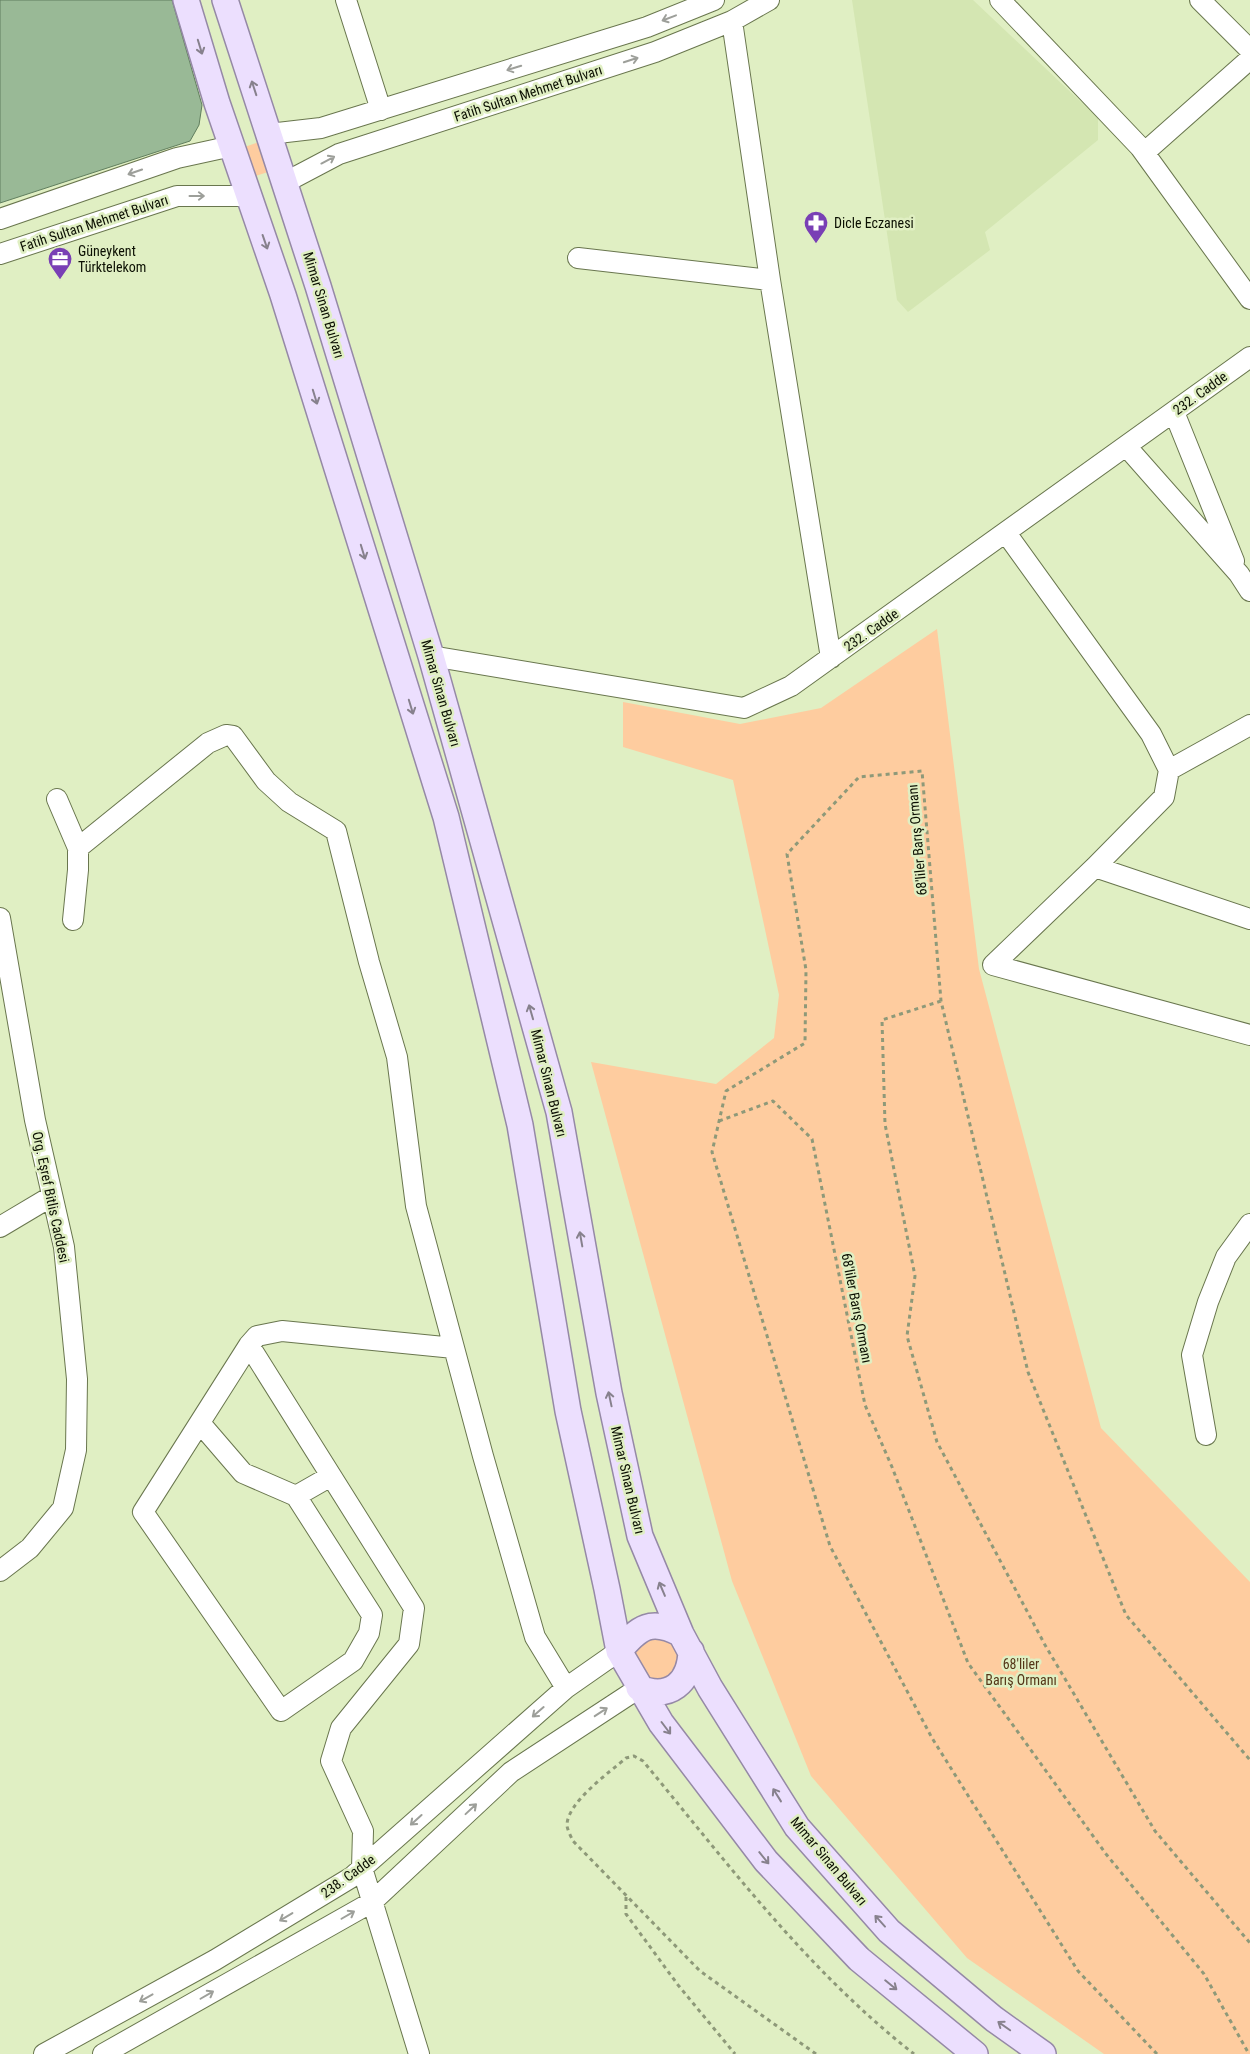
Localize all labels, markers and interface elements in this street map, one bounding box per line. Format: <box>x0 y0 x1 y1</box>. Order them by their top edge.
one-way arrow <box>662 14 677 24</box>
one-way arrow <box>195 38 205 54</box>
one-way arrow <box>623 55 639 64</box>
street label: Fatih Sultan Mehmet Bulvarı <box>452 61 604 125</box>
one-way arrow <box>507 64 523 74</box>
one-way arrow <box>249 81 258 96</box>
one-way arrow <box>320 155 335 165</box>
one-way arrow <box>127 168 143 178</box>
street label: Fatih Sultan Mehmet Bulvarı <box>18 191 170 255</box>
one-way arrow <box>188 191 205 201</box>
pharmacy icon: Dicle Eczanesi <box>803 210 829 244</box>
place label: Dicle Eczanesi <box>834 215 914 231</box>
one-way arrow <box>261 234 270 249</box>
place label: Güneykent Türktelekom <box>78 243 146 275</box>
office icon: Güneykent Türktelekom <box>47 246 73 280</box>
street label: Mimar Sinan Bulvarı <box>300 250 348 360</box>
street label: 232. Cadde <box>1170 368 1230 418</box>
one-way arrow <box>310 388 320 404</box>
one-way arrow <box>359 544 368 559</box>
street label: 232. Cadde <box>841 605 902 655</box>
street label: Mimar Sinan Bulvarı <box>418 638 464 748</box>
one-way arrow <box>407 699 417 715</box>
street label: 68'liler Barış Ormanı <box>904 784 930 896</box>
one-way arrow <box>526 1005 535 1021</box>
street label: Mimar Sinan Bulvarı <box>528 1028 570 1138</box>
street label: Org. Eşref Bitlis Caddesi <box>29 1130 73 1264</box>
one-way arrow <box>576 1232 586 1248</box>
street label: 68'liler Barış Ormanı <box>839 1252 875 1364</box>
one-way arrow <box>605 1392 614 1408</box>
street label: Mimar Sinan Bulvarı <box>608 1424 648 1536</box>
one-way arrow <box>657 1582 667 1597</box>
park label: 68'liler Barış Ormanı <box>985 1656 1057 1688</box>
one-way arrow <box>532 1707 545 1718</box>
one-way arrow <box>594 1707 608 1717</box>
one-way arrow <box>661 1721 671 1735</box>
one-way arrow <box>772 1789 782 1803</box>
one-way arrow <box>465 1803 478 1815</box>
one-way arrow <box>410 1814 423 1826</box>
street label: Mimar Sinan Bulvarı <box>787 1814 871 1908</box>
street label: 238. Cadde <box>318 1851 378 1901</box>
one-way arrow <box>758 1851 769 1864</box>
one-way arrow <box>341 1910 355 1920</box>
one-way arrow <box>280 1912 294 1922</box>
one-way arrow <box>874 1914 886 1927</box>
one-way arrow <box>884 1980 897 1991</box>
one-way arrow <box>199 1990 213 2000</box>
one-way arrow <box>139 1994 154 2003</box>
one-way arrow <box>997 2021 1011 2031</box>

